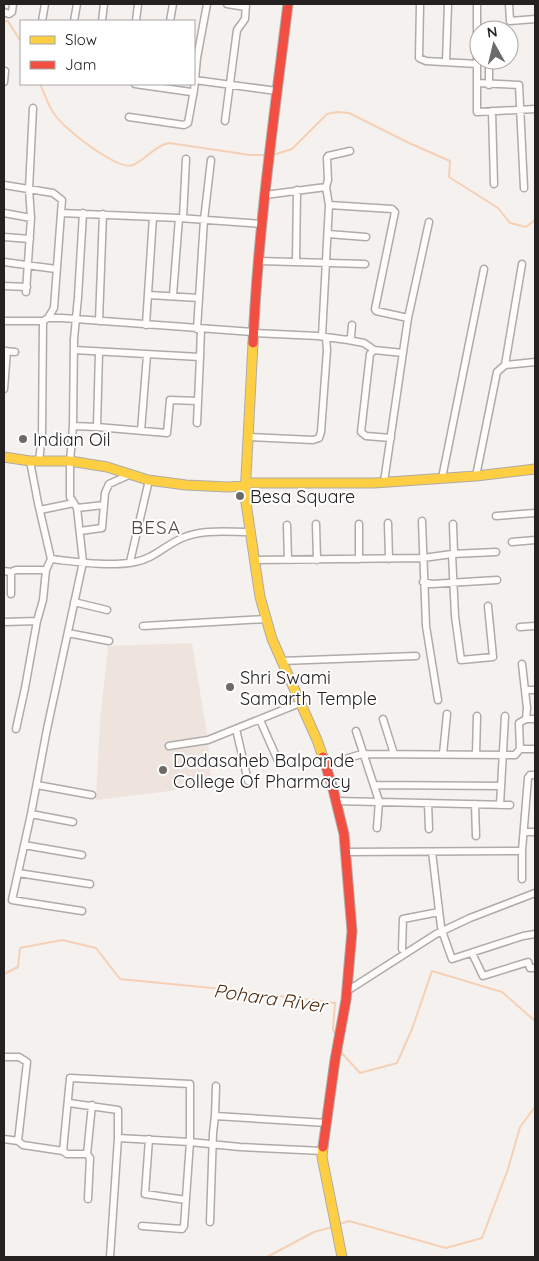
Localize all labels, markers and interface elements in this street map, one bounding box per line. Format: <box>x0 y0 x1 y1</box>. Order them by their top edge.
legend <box>20 20 195 85</box>
north arrow <box>469 20 519 70</box>
text: N <box>486 22 499 42</box>
text: Slow <box>65 30 97 49</box>
text: Jam <box>65 55 96 74</box>
place label: Indian Oil <box>33 428 111 451</box>
marker: Indian Oil <box>17 433 29 445</box>
place label: Besa Square <box>250 485 355 508</box>
marker: Besa Square <box>234 490 246 502</box>
district label: BESA <box>131 515 181 539</box>
place label: Shri Swami Samarth Temple <box>240 666 377 710</box>
marker: Shri Swami Samarth Temple <box>224 681 236 693</box>
place label: Dadasaheb Balpande College Of Pharmacy <box>173 749 354 793</box>
marker: Dadasaheb Balpande College Of Pharmacy <box>157 764 169 776</box>
water label: Pohara River <box>212 978 331 1018</box>

